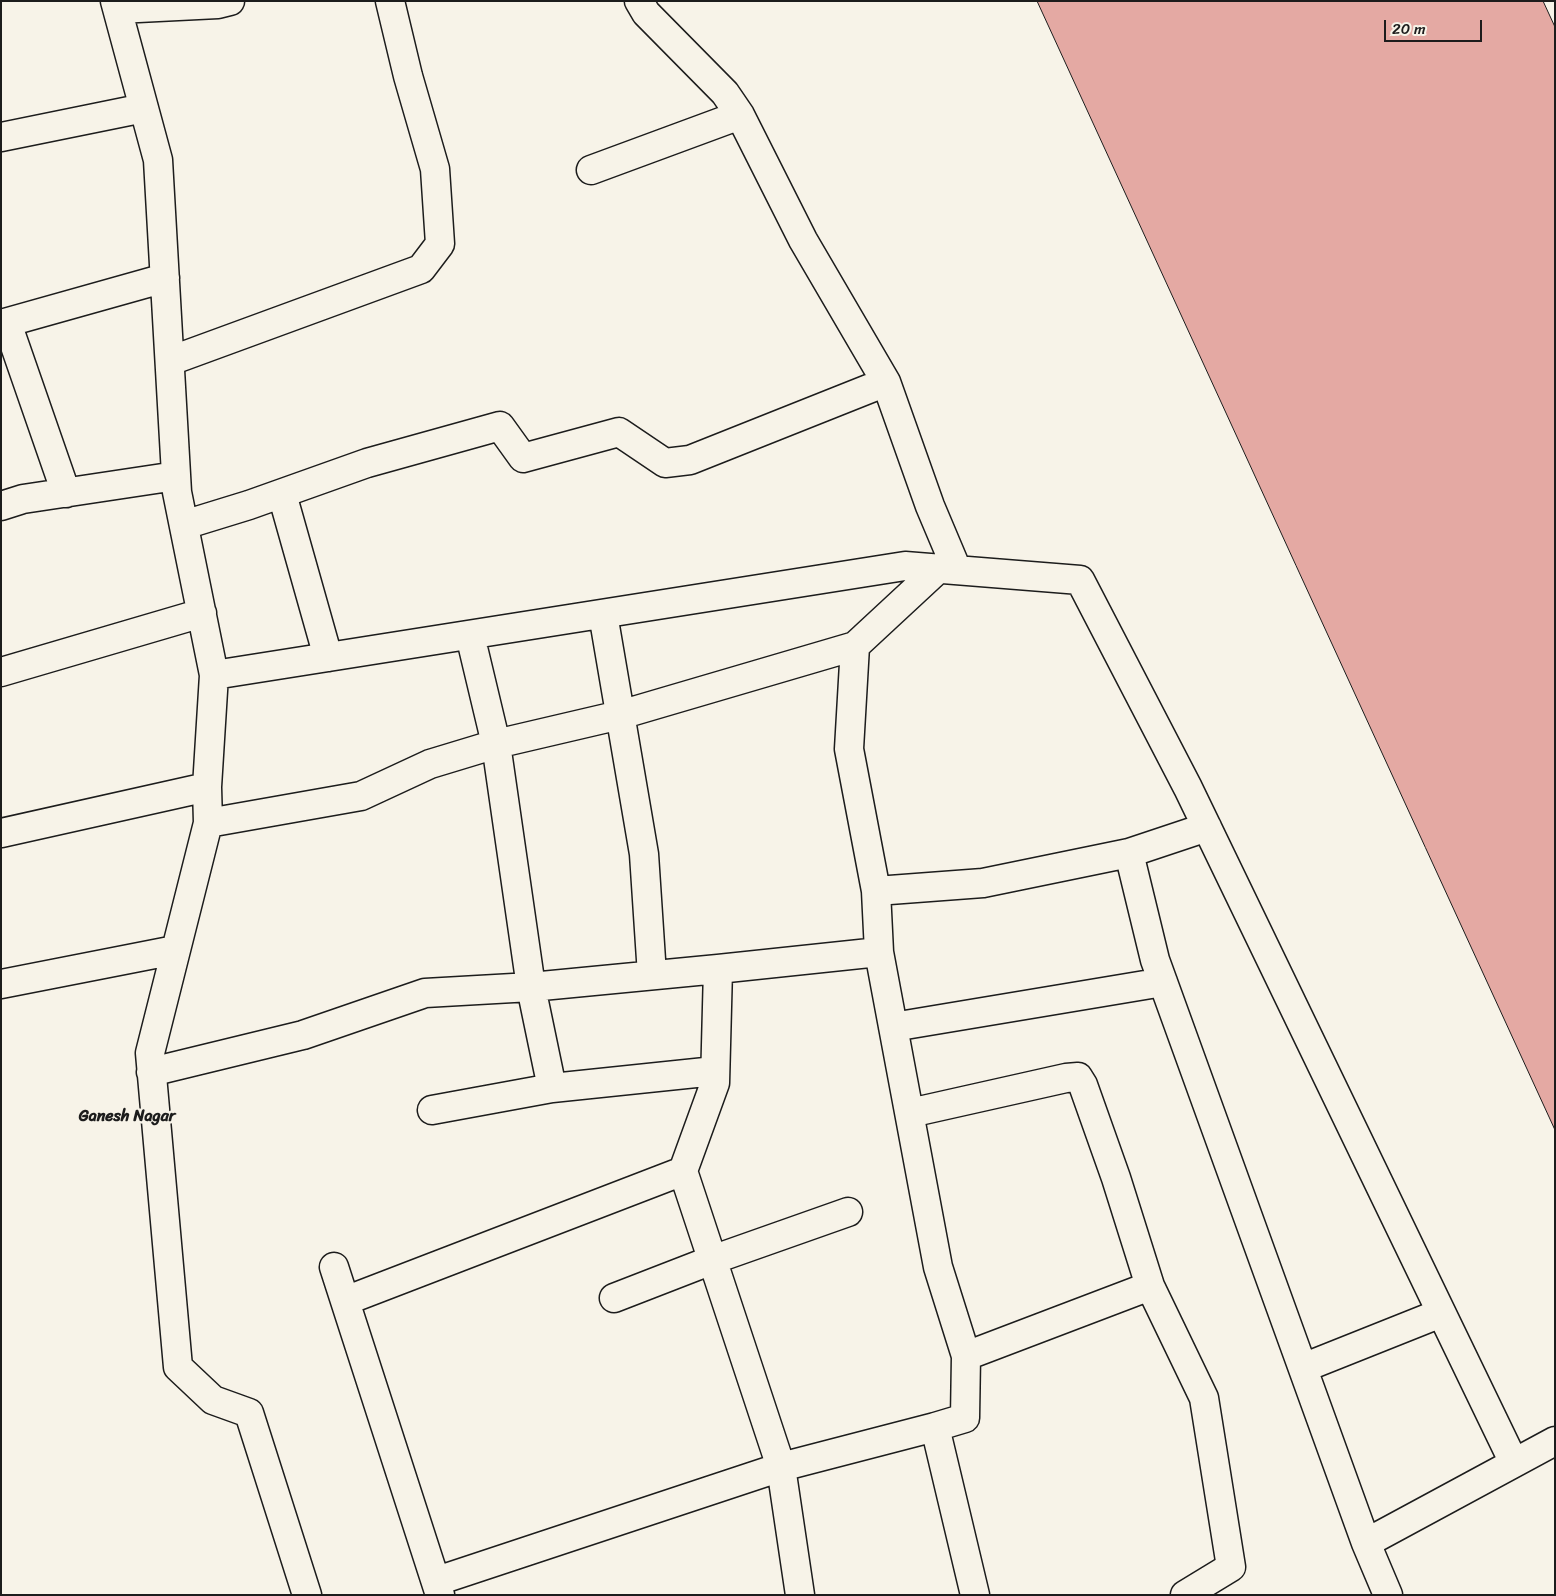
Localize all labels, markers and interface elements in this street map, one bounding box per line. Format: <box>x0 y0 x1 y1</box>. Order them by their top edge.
scale bar <box>1386 10 1484 42</box>
text: 20 m <box>1392 16 1426 42</box>
district label: Ganesh Nagar <box>79 1107 175 1127</box>

